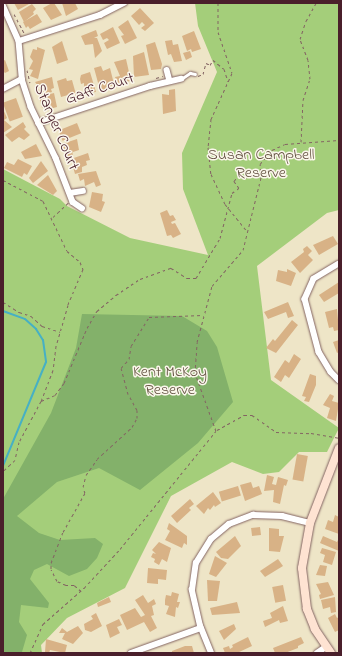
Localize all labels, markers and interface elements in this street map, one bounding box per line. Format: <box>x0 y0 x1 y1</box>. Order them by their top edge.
street label: Gaff Court <box>63 69 137 109</box>
street label: Stanger Court <box>29 81 83 173</box>
park label: Susan Campbell Reserve <box>207 145 315 183</box>
park label: Kent McKoy Reserve <box>133 362 207 400</box>

